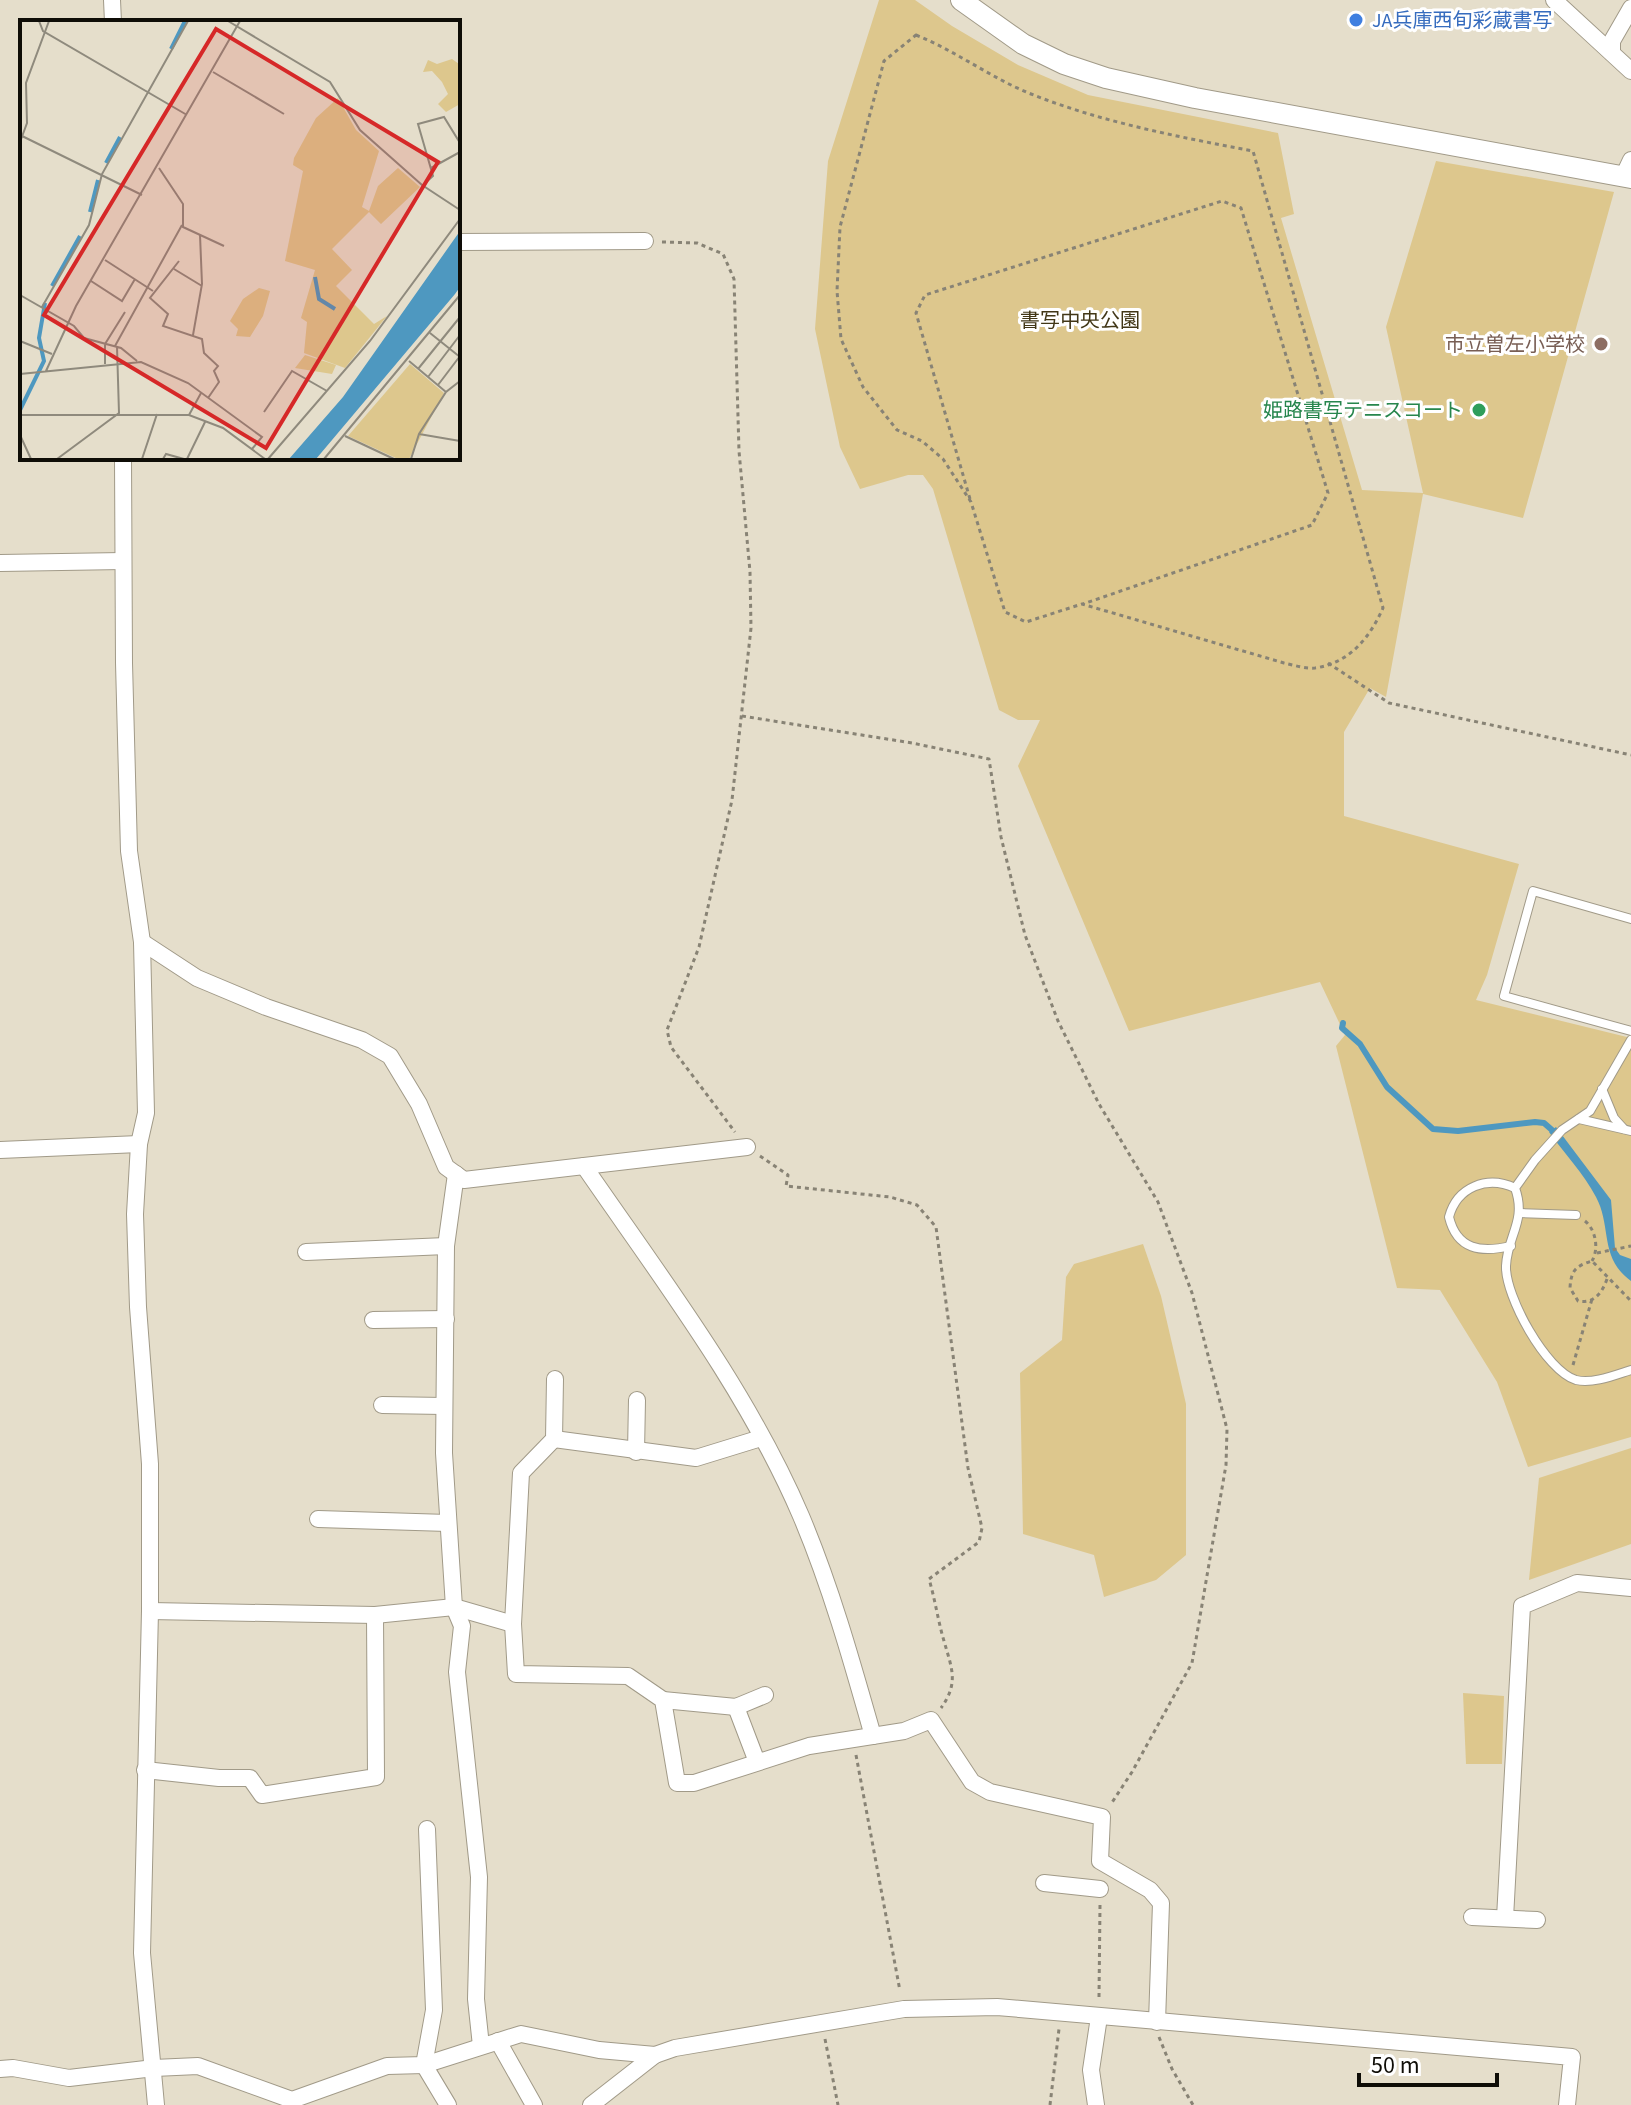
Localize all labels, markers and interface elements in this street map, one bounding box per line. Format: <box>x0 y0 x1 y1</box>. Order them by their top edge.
place label: JA兵庫西旬彩蔵書写 <box>1372 7 1552 35</box>
marker: JA兵庫西旬彩蔵書写 <box>1347 11 1365 29</box>
inset map <box>20 20 460 460</box>
park label: 書写中央公園 <box>1020 307 1140 335</box>
place label: 市立曽左小学校 <box>1445 331 1585 359</box>
marker: 市立曽左小学校 <box>1592 335 1610 353</box>
place label: 姫路書写テニスコート <box>1263 397 1463 425</box>
marker: 姫路書写テニスコート <box>1470 401 1488 419</box>
scale bar <box>1359 2037 1497 2087</box>
text: 50 m <box>1371 2048 1420 2083</box>

